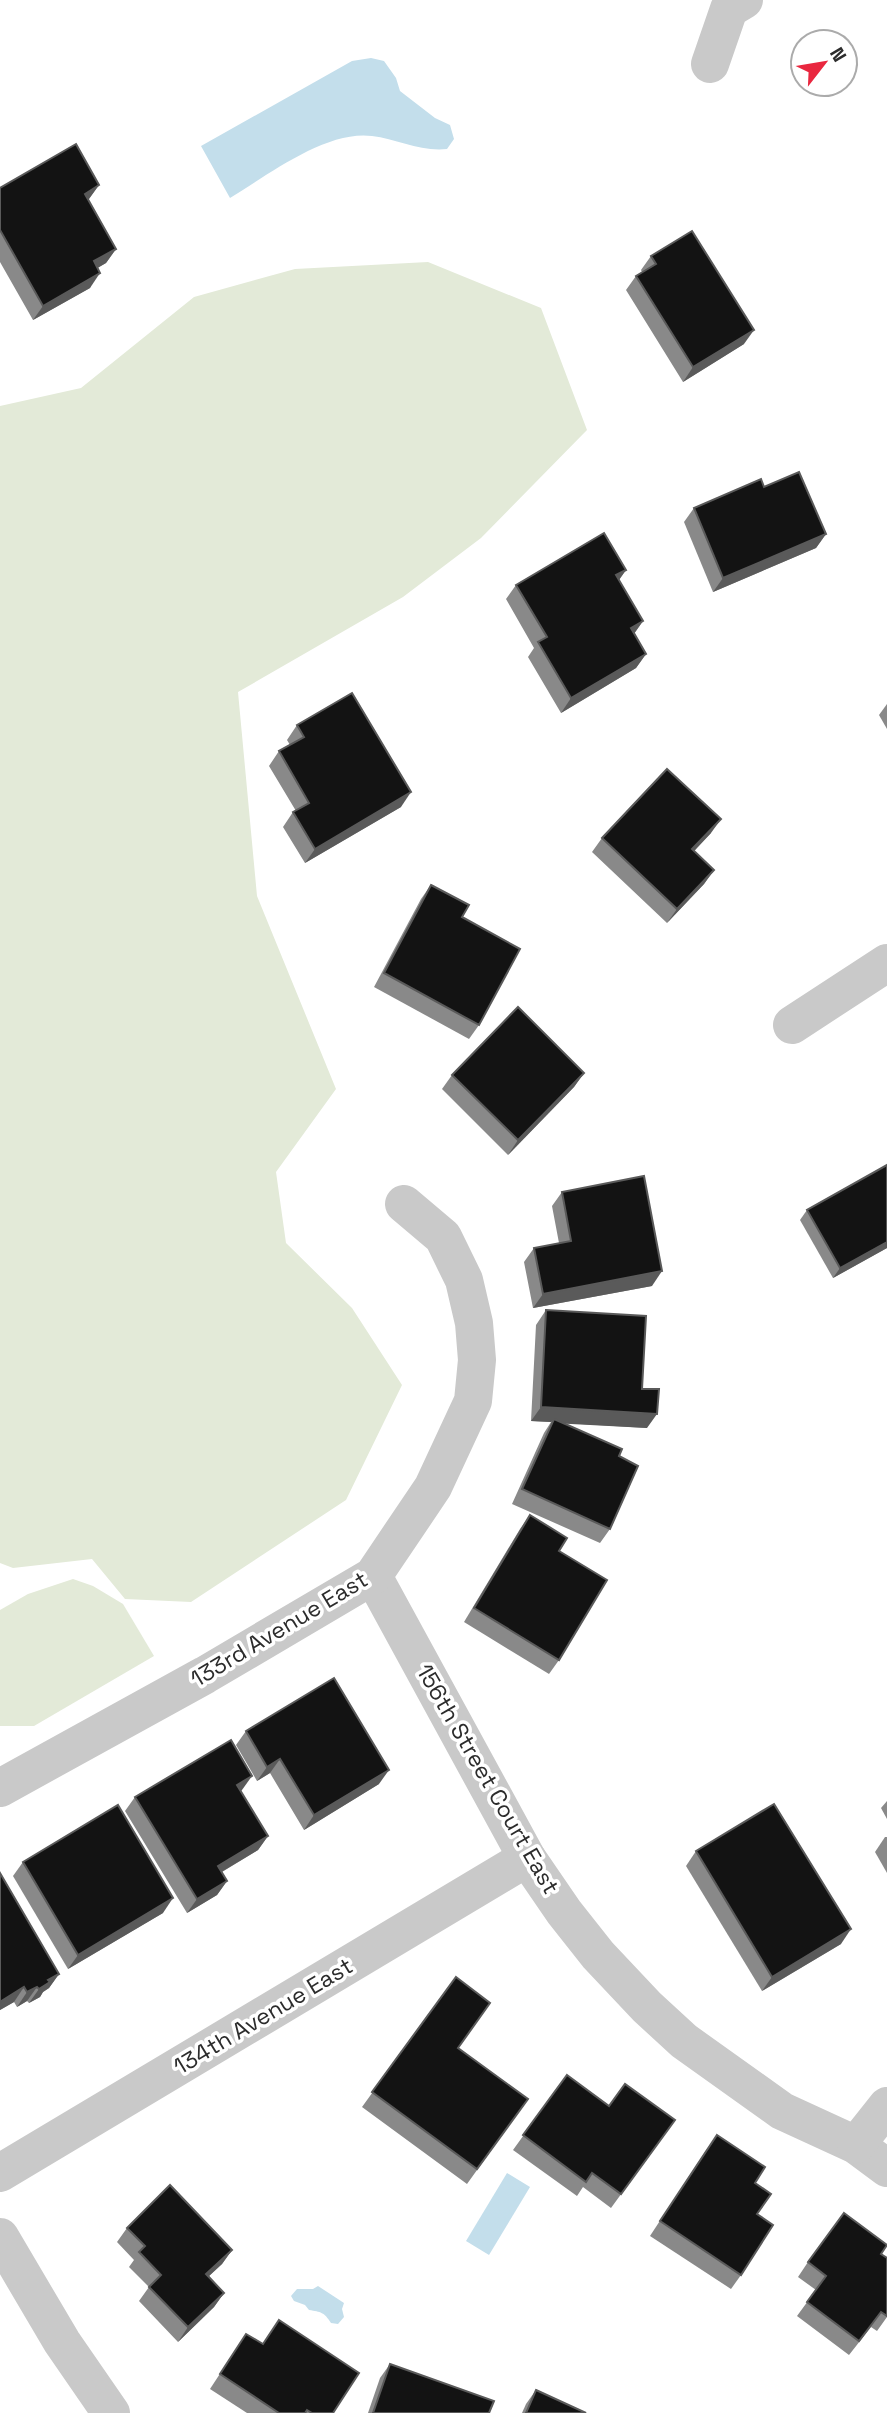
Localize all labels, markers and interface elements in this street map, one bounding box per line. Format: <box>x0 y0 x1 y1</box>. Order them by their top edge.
north arrow <box>789 28 859 98</box>
text: N <box>824 43 852 66</box>
street label: 133rd Avenue East <box>185 1564 373 1694</box>
street label: 156th Street Court East <box>410 1658 566 1900</box>
street label: 134th Avenue East <box>168 1951 358 2081</box>

